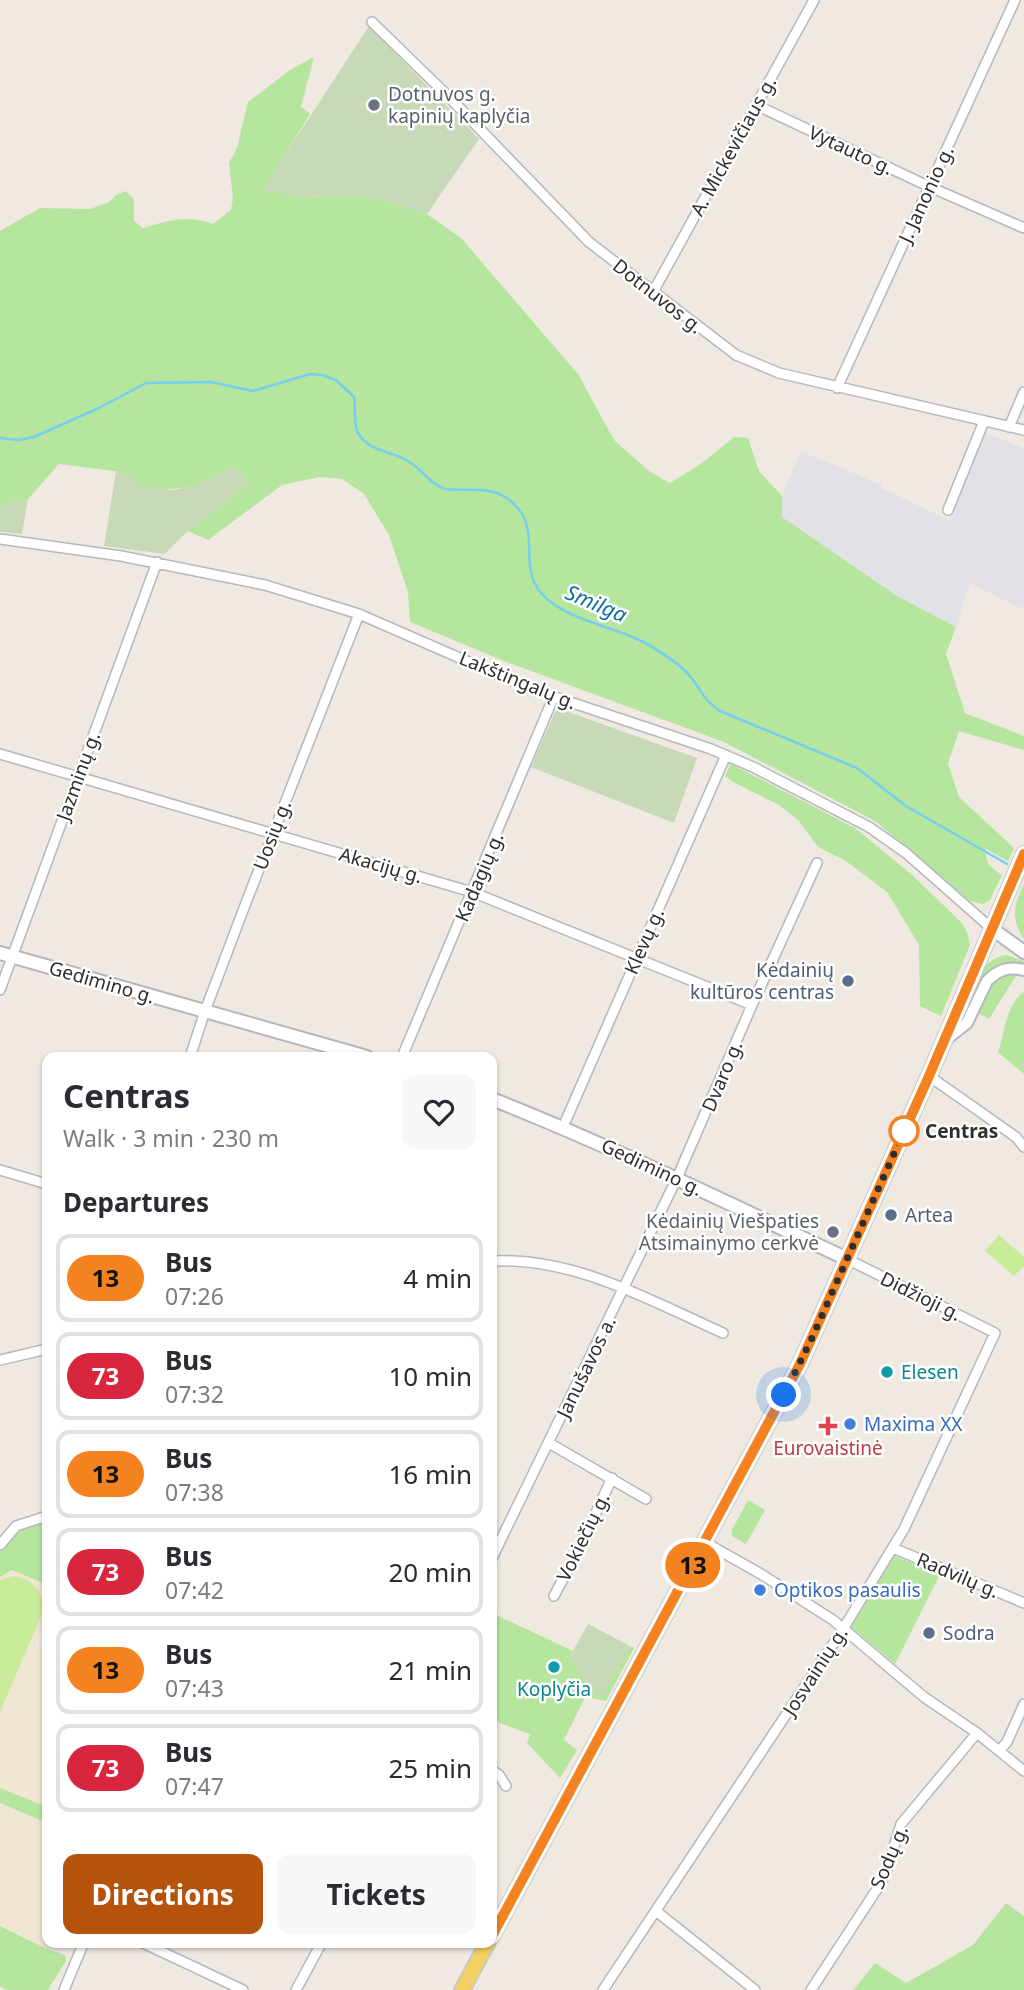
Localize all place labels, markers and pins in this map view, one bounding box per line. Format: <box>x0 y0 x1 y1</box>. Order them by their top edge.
place label: Dotnuvos g. kapinių kaplyčia <box>388 81 530 129</box>
marker: Dotnuvos g. kapinių kaplyčia <box>366 97 382 113</box>
place label: Kėdainių kultūros centras <box>690 957 834 1005</box>
marker: Kėdainių kultūros centras <box>840 973 856 989</box>
marker: Centras <box>889 1116 919 1146</box>
place label: Centras <box>925 1118 998 1144</box>
place label: Artea <box>905 1202 953 1228</box>
marker: Artea <box>883 1207 899 1223</box>
place label: Kėdainių Viešpaties Atsimainymo cerkvė <box>639 1208 819 1256</box>
marker: Kėdainių Viešpaties Atsimainymo cerkvė <box>825 1224 841 1240</box>
place label: Elesen <box>901 1359 959 1385</box>
marker: Elesen <box>879 1364 895 1380</box>
place label: Maxima XX <box>864 1411 963 1437</box>
marker: Maxima XX <box>842 1416 858 1432</box>
marker: Eurovaistinė <box>820 1418 836 1434</box>
place label: Eurovaistinė <box>773 1435 883 1461</box>
place label: Optikos pasaulis <box>774 1577 921 1603</box>
marker: Optikos pasaulis <box>752 1582 768 1598</box>
place label: Sodra <box>943 1620 995 1646</box>
marker: Sodra <box>921 1625 937 1641</box>
marker: Koplyčia <box>546 1659 562 1675</box>
place label: Koplyčia <box>517 1676 591 1702</box>

